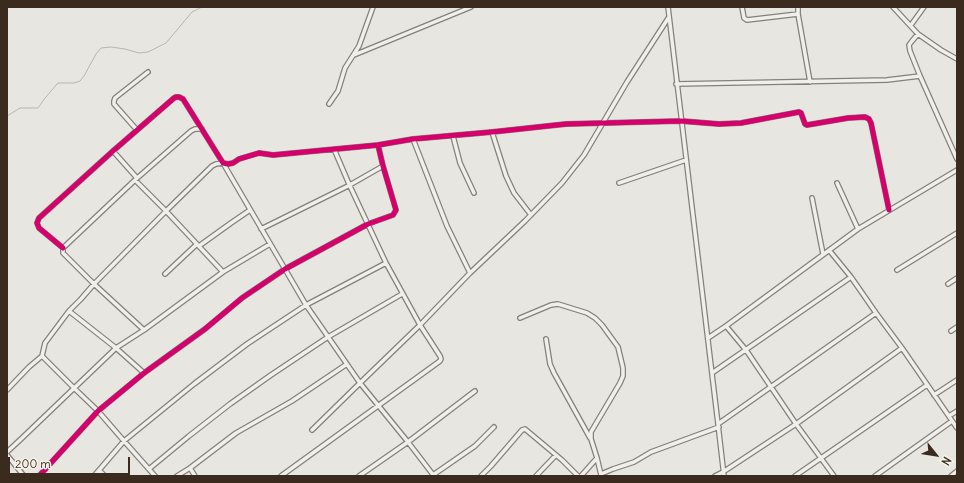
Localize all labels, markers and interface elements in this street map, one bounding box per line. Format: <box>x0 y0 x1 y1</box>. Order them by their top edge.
north arrow <box>916 435 956 475</box>
scale bar <box>10 449 132 475</box>
text: N <box>938 454 954 468</box>
text: 200 m <box>15 456 51 471</box>

